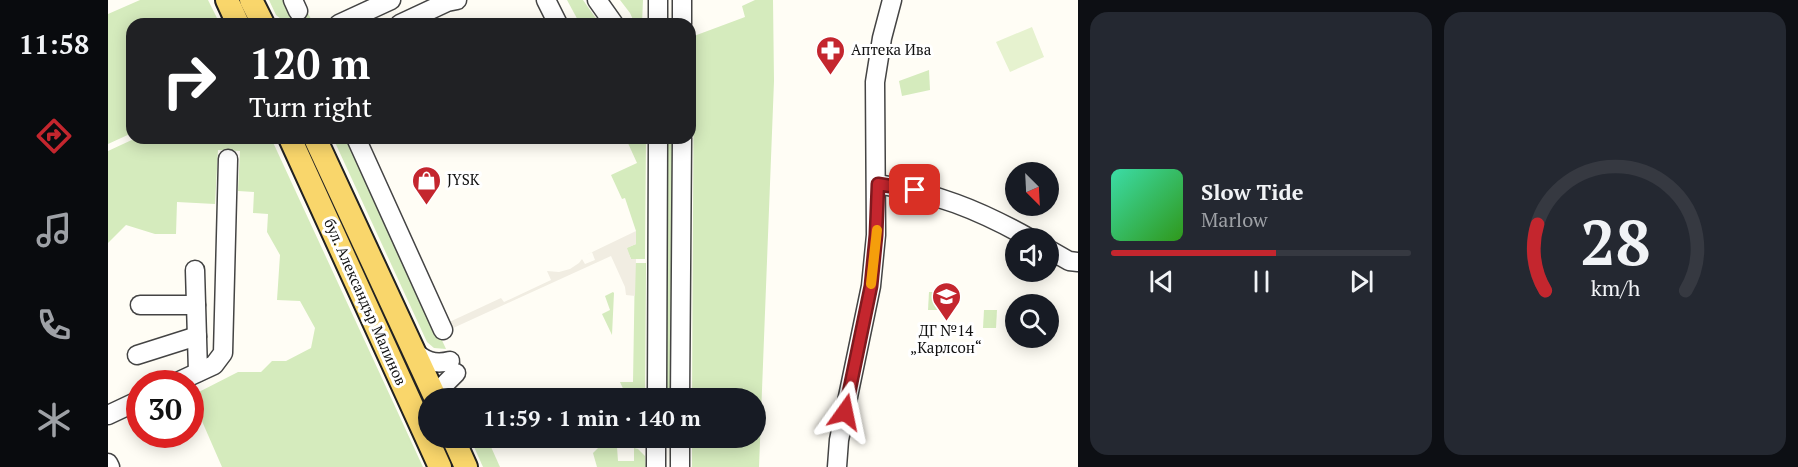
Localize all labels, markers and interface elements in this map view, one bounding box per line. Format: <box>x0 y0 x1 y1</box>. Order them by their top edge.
text: 11:58 <box>19 26 89 62</box>
pharmacy icon: Аптека Ива <box>814 34 846 76</box>
text: 120 m <box>249 35 370 91</box>
place label: Аптека Ива <box>851 39 932 59</box>
icon: right <box>150 42 228 120</box>
text: Turn right <box>249 89 372 125</box>
icon: directions <box>33 115 75 157</box>
north arrow <box>1005 162 1059 216</box>
map controls <box>1005 162 1059 348</box>
shop icon: JYSK <box>410 164 442 206</box>
pin <box>889 164 940 215</box>
place label: JYSK <box>447 169 480 189</box>
icon: arrive <box>898 173 931 206</box>
text: Slow Tide <box>1201 177 1304 206</box>
text: 28 <box>1580 200 1650 283</box>
text: Marlow <box>1201 206 1268 233</box>
icon: music <box>33 209 75 251</box>
street label: бул. Александър Малинов <box>320 215 412 388</box>
button: sound <box>1005 228 1059 282</box>
icon: previous <box>1145 265 1178 298</box>
icon: pause <box>1245 265 1278 298</box>
icon: next <box>1345 265 1378 298</box>
text: km/h <box>1590 274 1640 302</box>
school or university icon: ДГ №14 „Карлсон“ <box>930 280 962 322</box>
button: search <box>1005 294 1059 348</box>
icon: phone <box>33 304 75 346</box>
place label: ДГ №14 „Карлсон“ <box>910 320 982 357</box>
speed limit sign: 30 <box>126 370 204 448</box>
position arrow <box>813 380 877 444</box>
icon: climate <box>33 399 75 441</box>
text: 11:59 · 1 min · 140 m <box>483 403 701 432</box>

